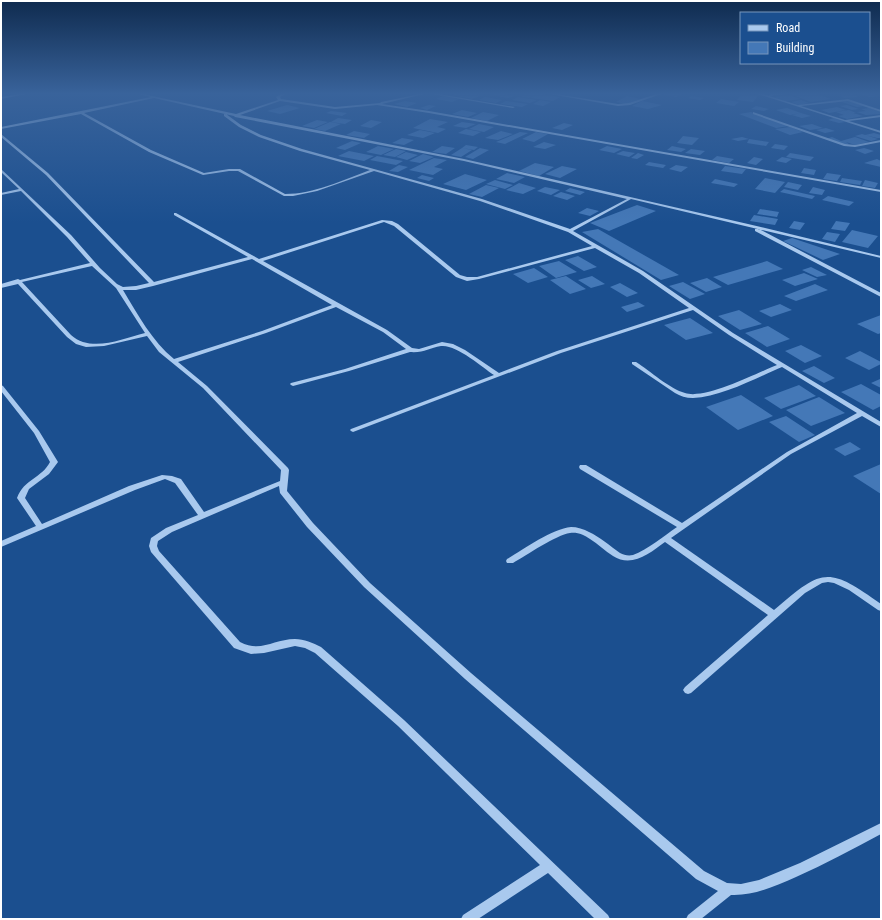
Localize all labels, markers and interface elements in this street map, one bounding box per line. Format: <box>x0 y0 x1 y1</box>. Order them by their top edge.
legend <box>740 12 870 64</box>
text: Road <box>776 21 800 35</box>
text: Building <box>776 41 814 55</box>

